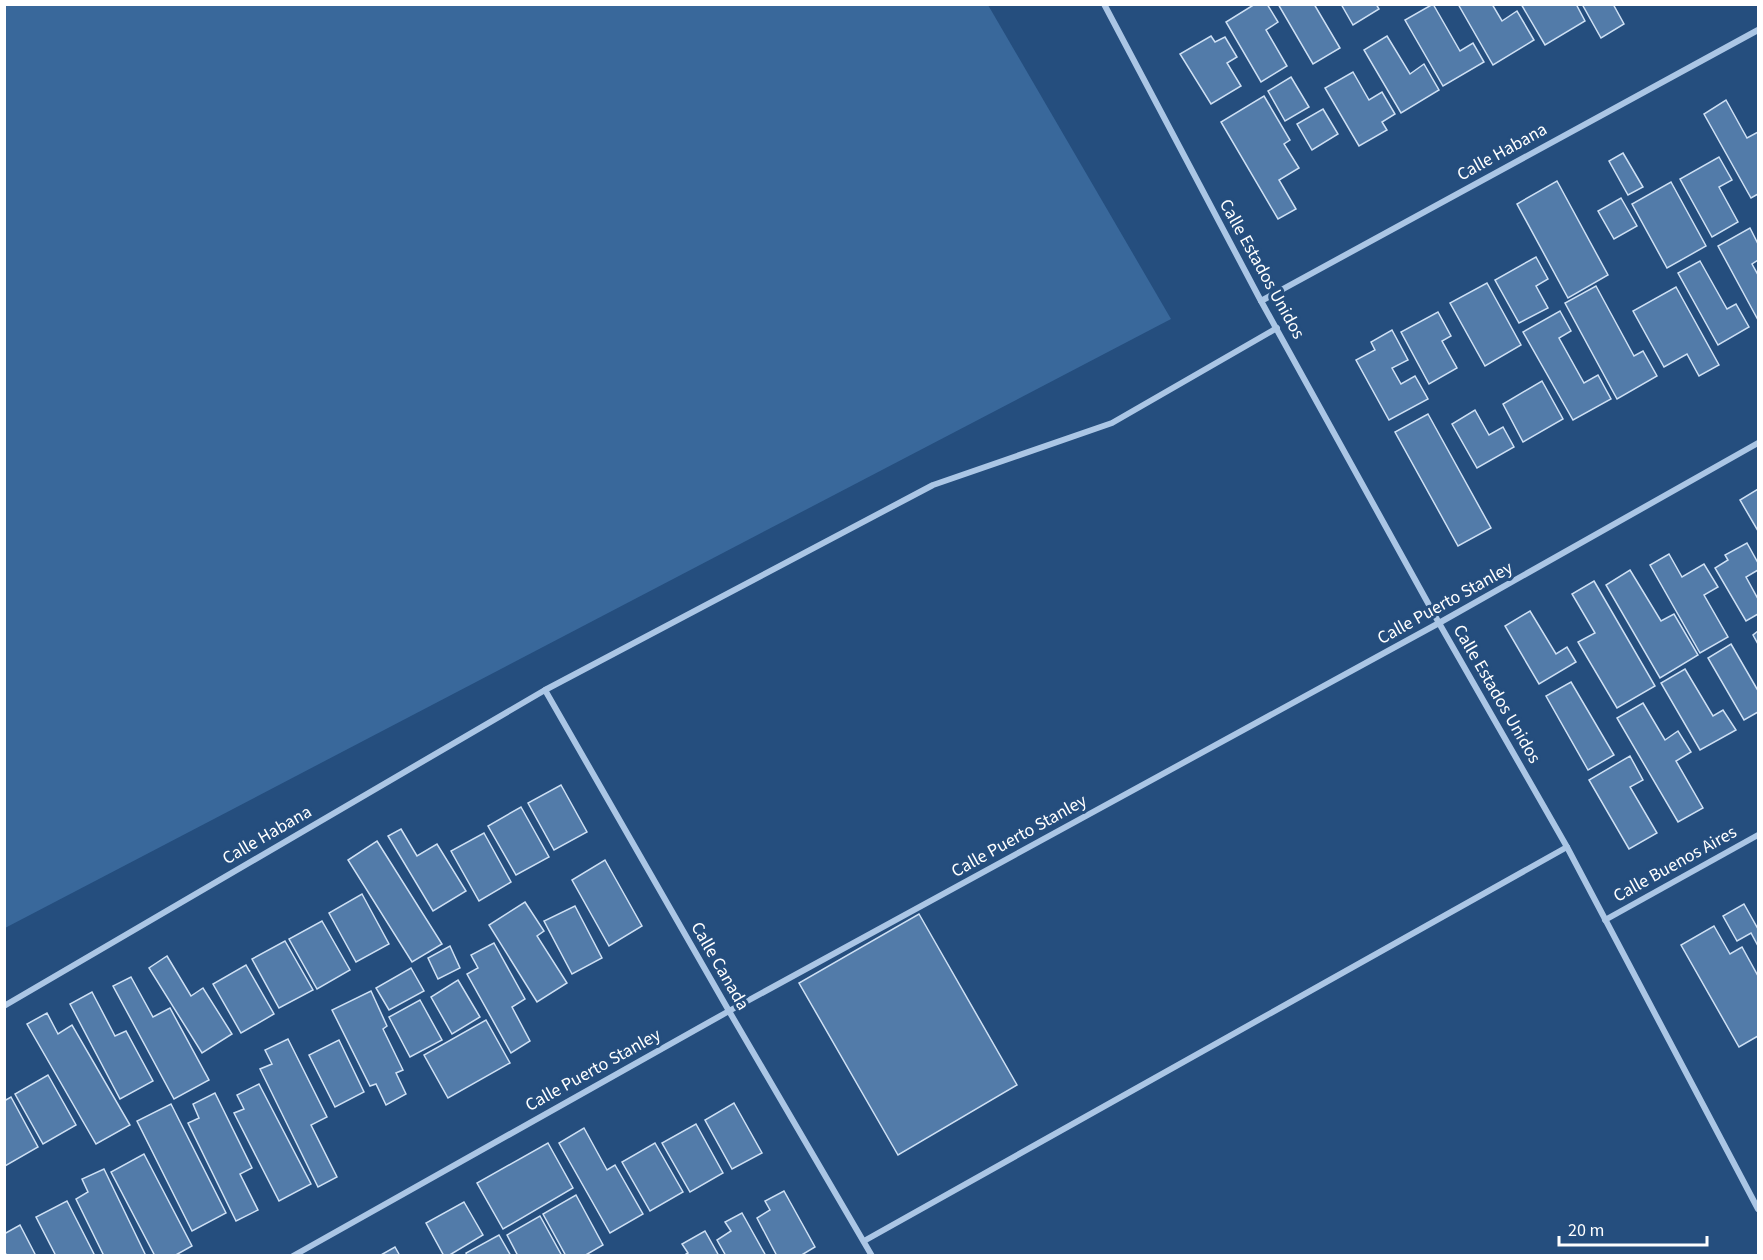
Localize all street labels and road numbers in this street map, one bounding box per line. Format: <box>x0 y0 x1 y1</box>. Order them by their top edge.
street label: Calle Habana <box>1452 117 1552 187</box>
street label: Calle Estados Unidos <box>1213 195 1311 343</box>
street label: Calle Puerto Stanley <box>1373 555 1518 651</box>
street label: Calle Estados Unidos <box>1447 620 1547 768</box>
street label: Calle Puerto Stanley <box>947 788 1092 884</box>
street label: Calle Habana <box>218 799 316 871</box>
street label: Calle Buenos Aires <box>1609 820 1741 908</box>
street label: Calle Canada <box>685 917 755 1015</box>
street label: Calle Puerto Stanley <box>521 1022 666 1118</box>

